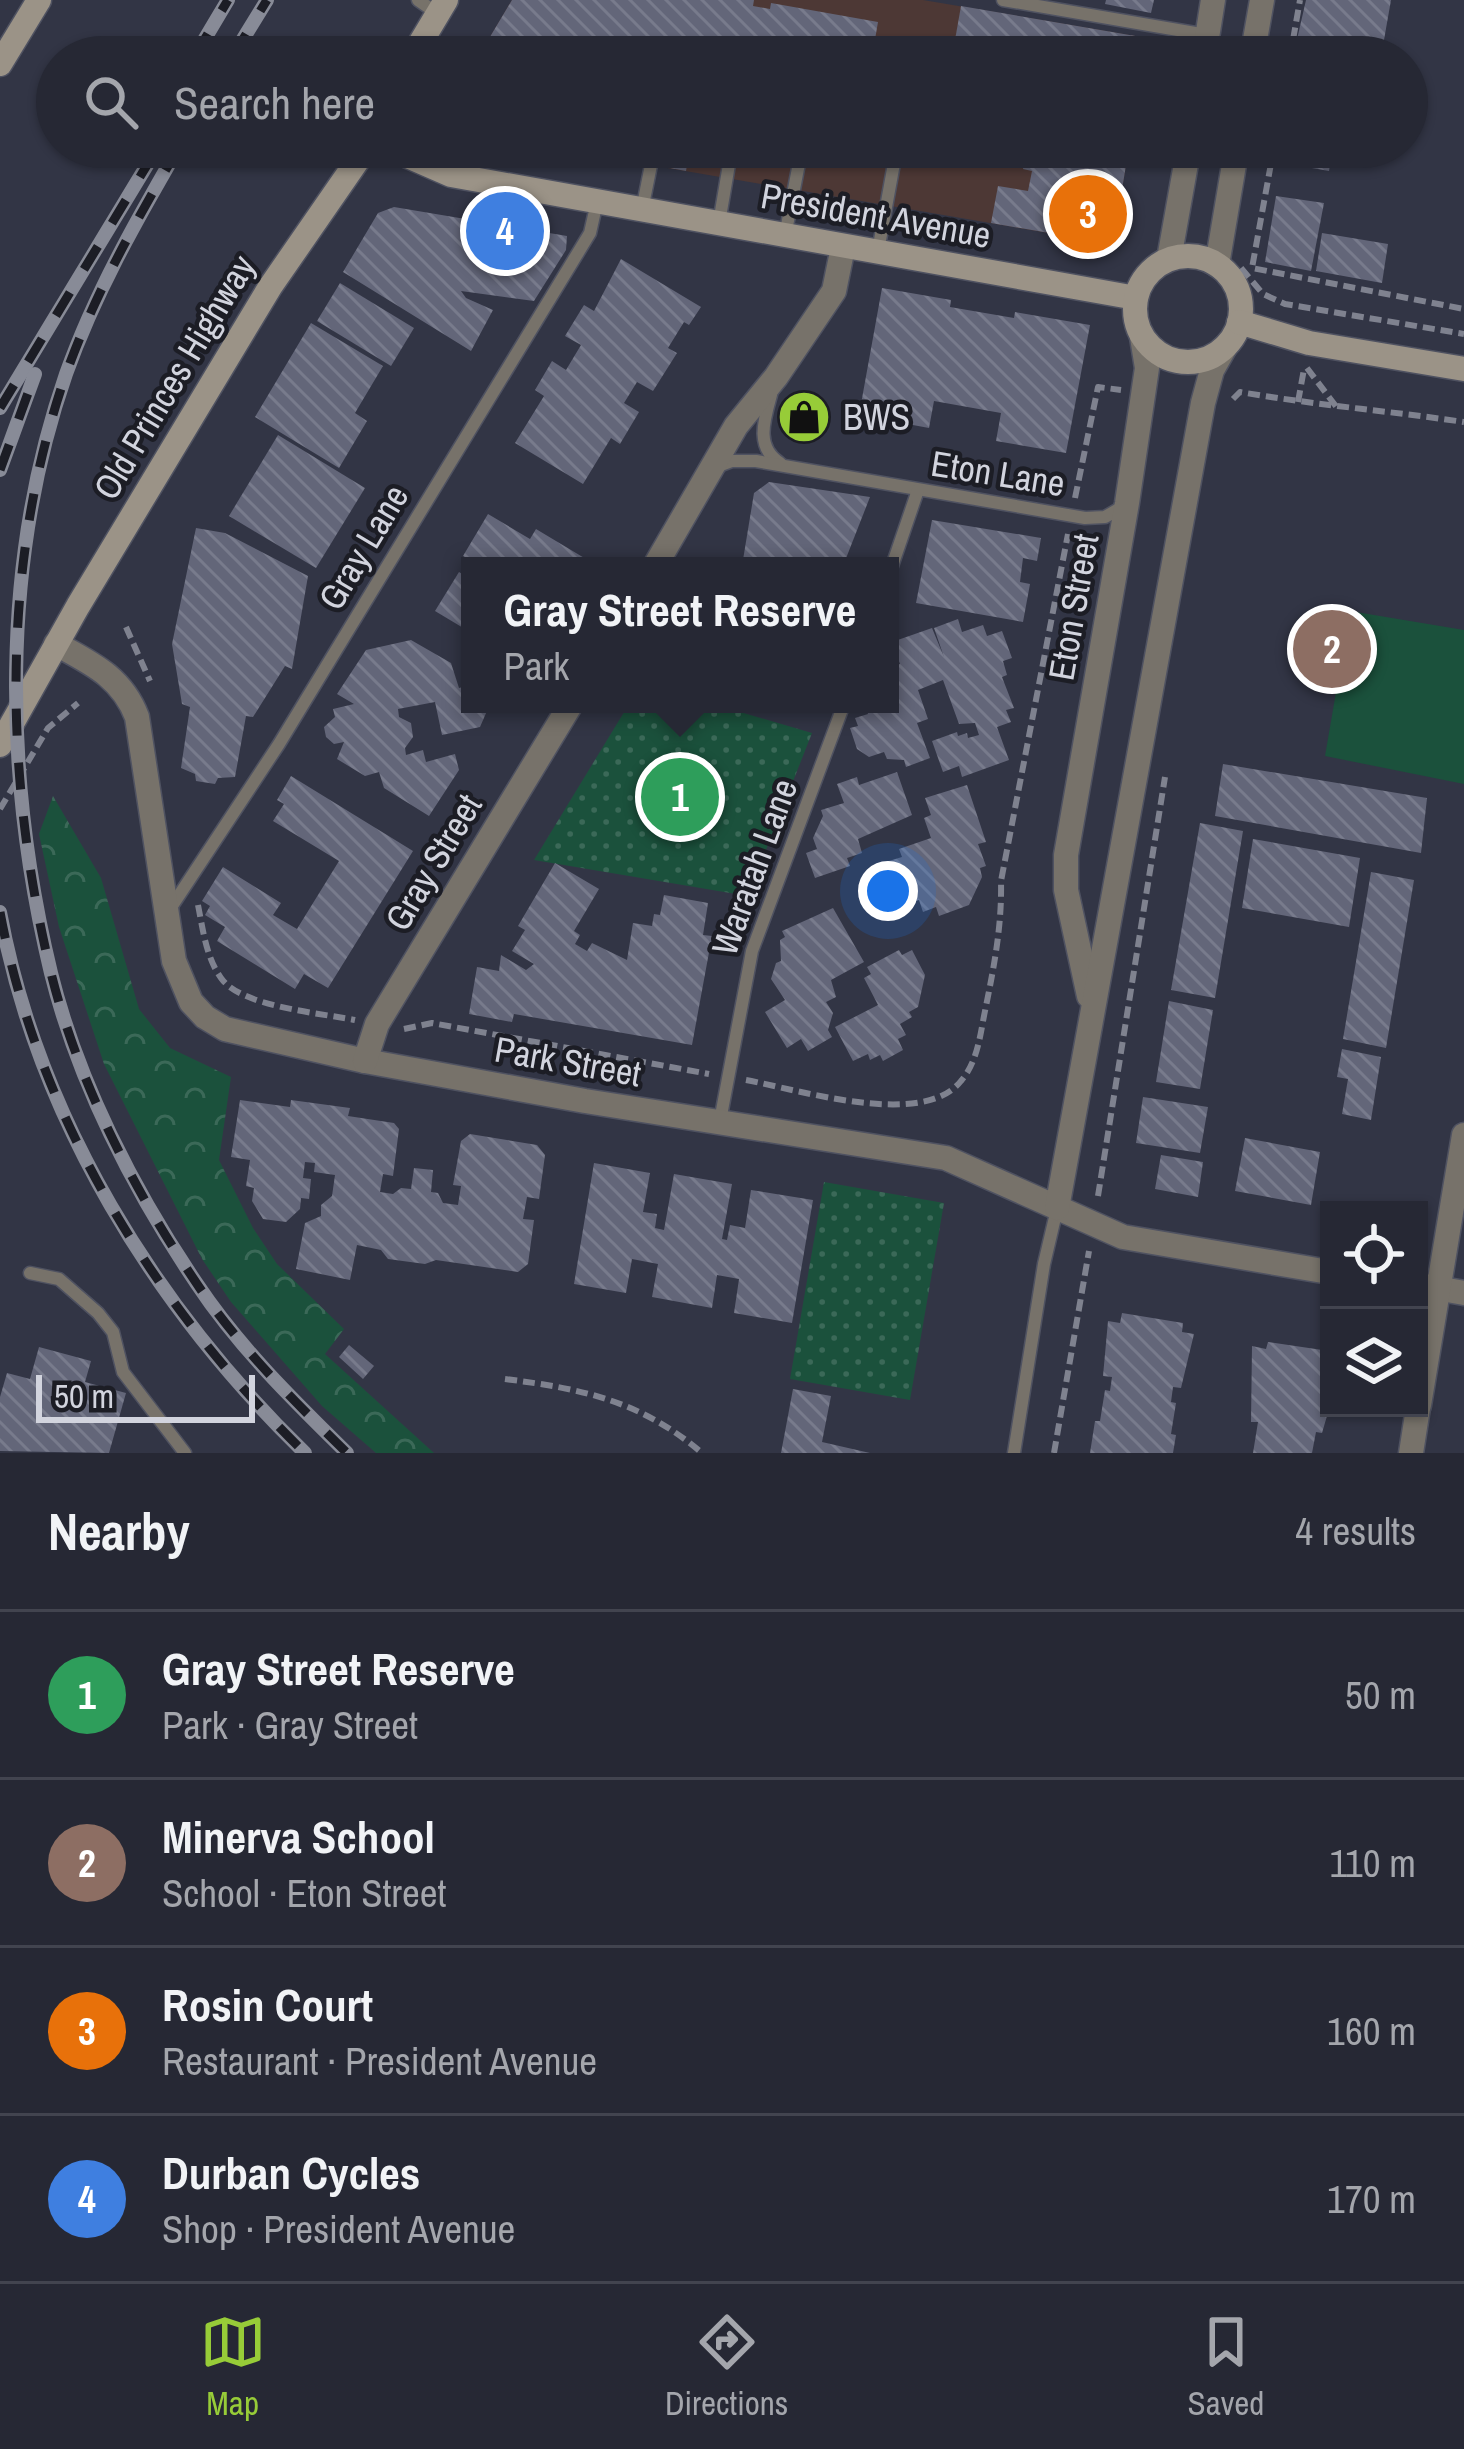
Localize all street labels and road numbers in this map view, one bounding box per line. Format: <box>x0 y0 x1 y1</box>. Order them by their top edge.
street label: President Avenue <box>757 171 995 259</box>
street label: Old Princes Highway <box>82 246 266 508</box>
street label: Eton Lane <box>928 439 1068 507</box>
street label: Gray Lane <box>307 476 419 618</box>
street label: Eton Street <box>1037 530 1109 684</box>
street label: Waratah Lane <box>700 772 808 962</box>
street label: Gray Street <box>374 785 492 939</box>
street label: Park Street <box>491 1025 645 1097</box>

